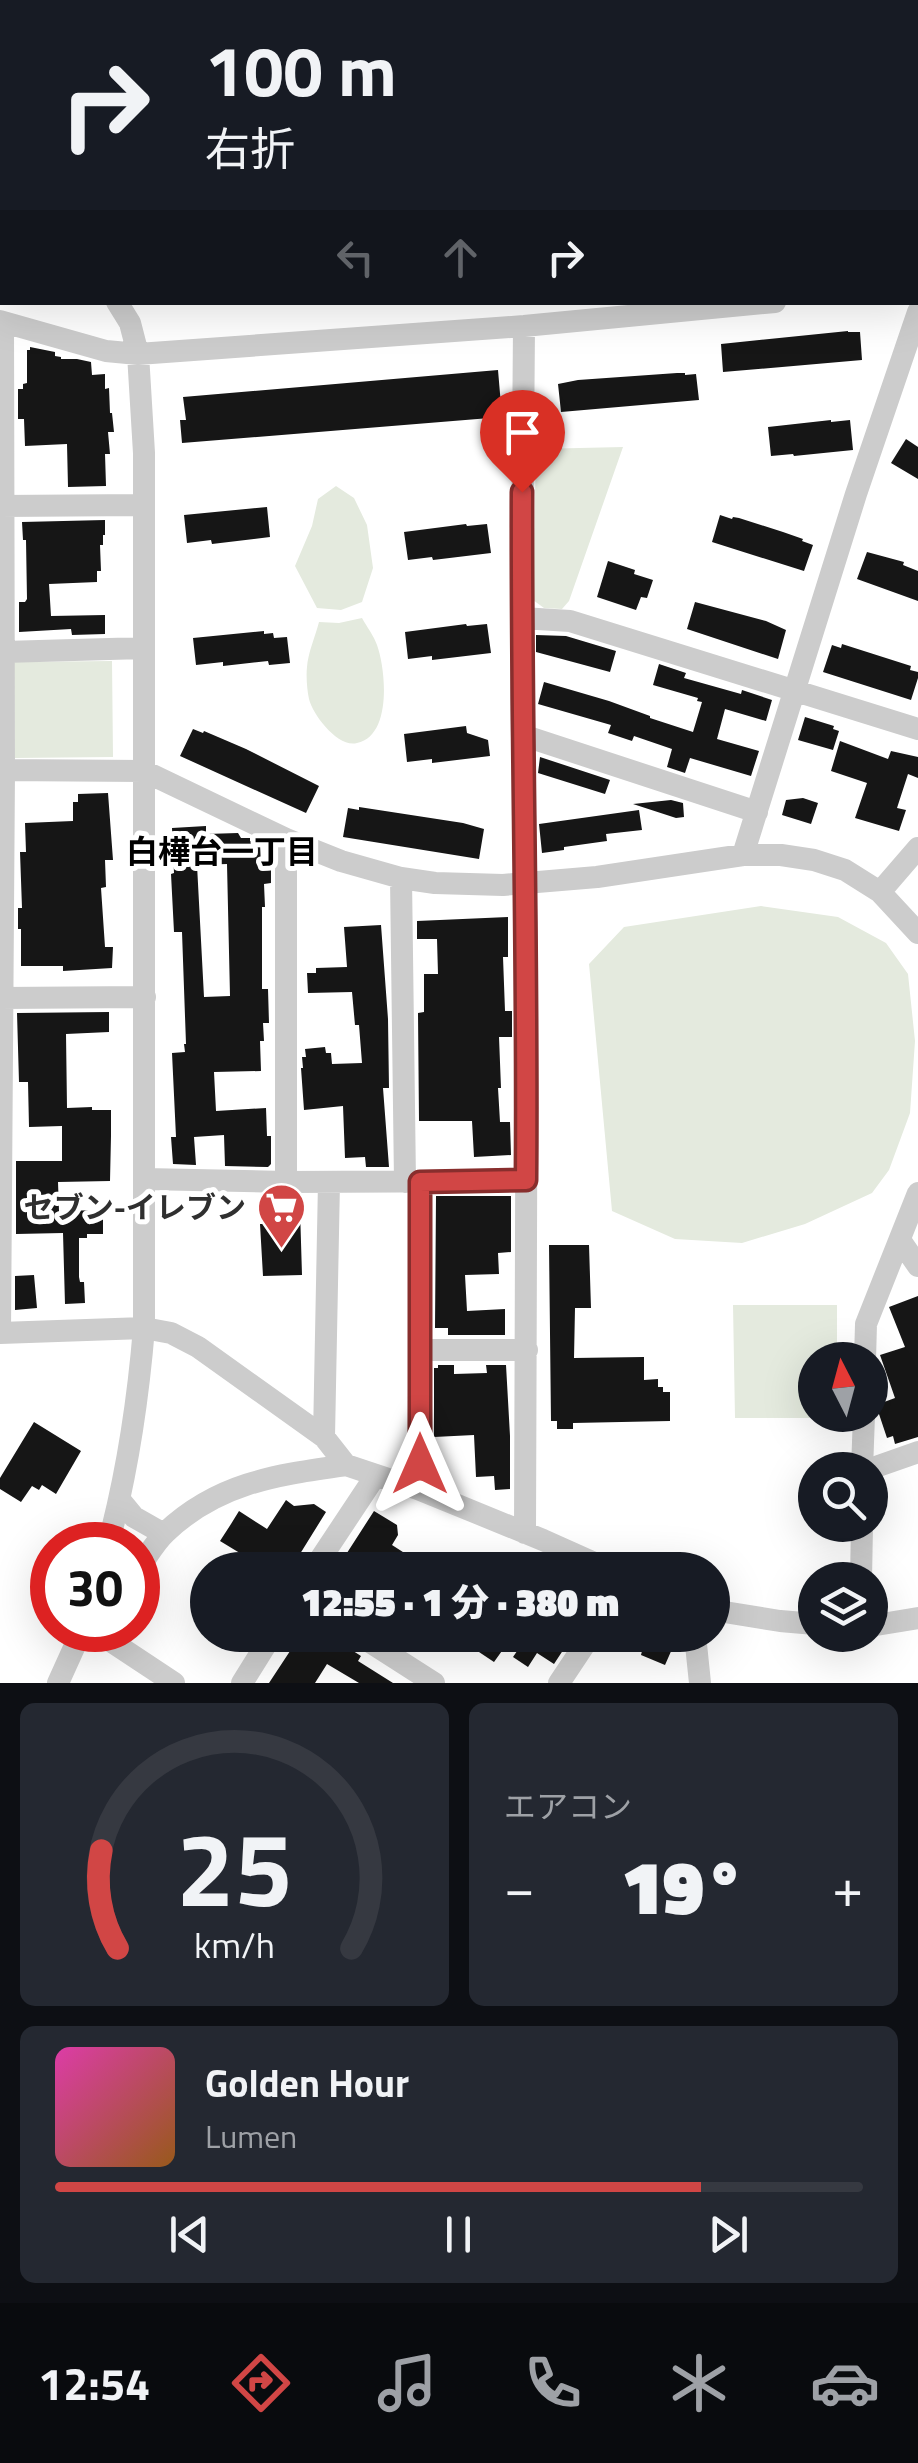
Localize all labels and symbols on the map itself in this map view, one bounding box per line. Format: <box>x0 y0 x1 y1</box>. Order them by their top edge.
pin <box>480 390 565 493</box>
district label: 白樺台一丁目 <box>126 827 318 875</box>
supermarket icon: セブン-イレブン <box>255 1182 307 1250</box>
place label: セブン-イレブン <box>24 1184 246 1230</box>
north arrow <box>798 1342 888 1432</box>
position arrow <box>368 1412 472 1516</box>
speed limit sign: 30 <box>30 1522 160 1652</box>

